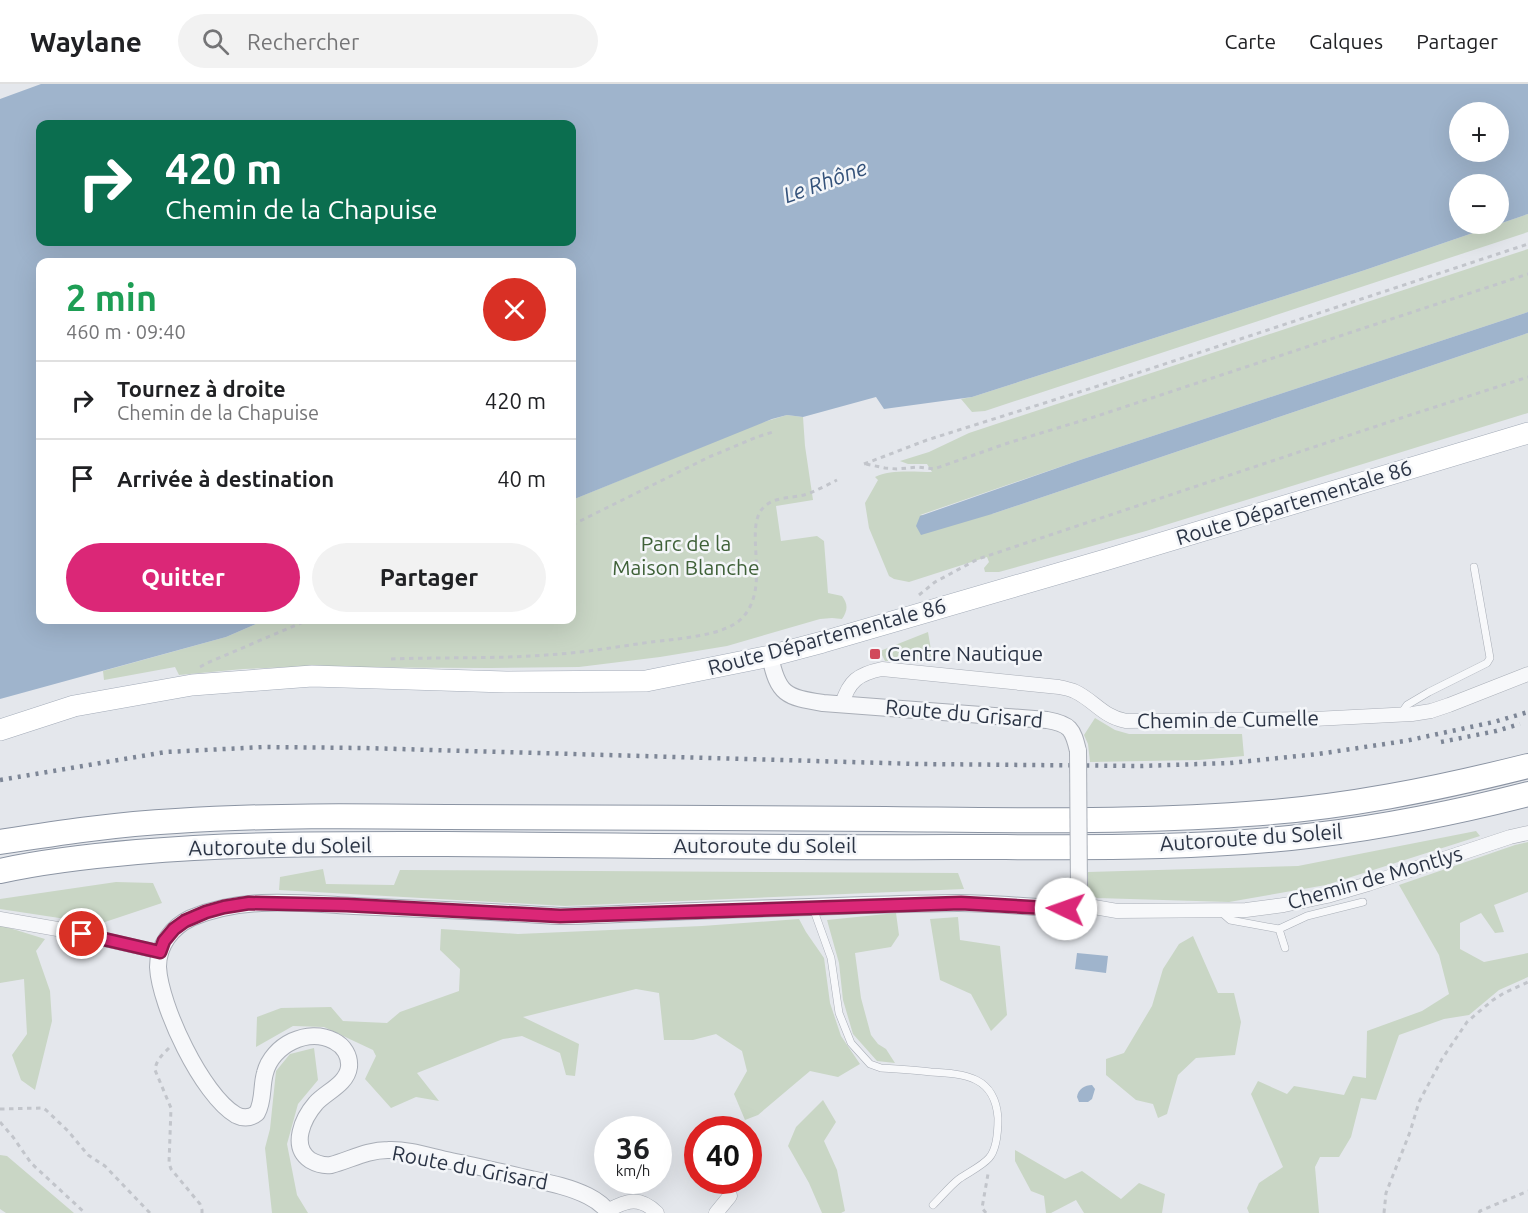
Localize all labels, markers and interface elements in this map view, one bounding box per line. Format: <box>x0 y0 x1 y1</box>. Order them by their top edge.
search box <box>178 14 598 68</box>
icon: search <box>199 25 232 58</box>
text: Waylane <box>30 26 142 57</box>
text: Rechercher <box>247 29 359 54</box>
text: Carte <box>1225 29 1276 53</box>
text: Calques <box>1309 29 1383 53</box>
text: Partager <box>1416 29 1498 53</box>
map controls <box>1449 102 1509 234</box>
button: + <box>1449 102 1509 162</box>
icon: right <box>66 144 144 222</box>
text: 420 m <box>165 145 282 192</box>
water label: Le Rhône <box>780 154 870 207</box>
button: − <box>1449 174 1509 234</box>
text: Chemin de la Chapuise <box>165 194 438 224</box>
text: 2 min <box>66 277 157 318</box>
button: close <box>483 278 546 341</box>
text: 460 m · 09:40 <box>66 320 186 343</box>
text: Tournez à droite <box>117 376 286 401</box>
icon: right <box>66 384 99 417</box>
text: 420 m <box>485 388 546 413</box>
text: Chemin de la Chapuise <box>117 401 319 424</box>
street label: Route Départementale 86 <box>1173 455 1415 549</box>
icon: arrive <box>66 462 99 495</box>
text: Arrivée à destination <box>117 466 334 491</box>
text: 40 m <box>497 466 546 491</box>
park label: Parc de la Maison Blanche <box>612 531 760 579</box>
button: Quitter <box>66 543 300 612</box>
button: Partager <box>312 543 546 612</box>
street label: Route Départementale 86 <box>705 593 948 679</box>
place label: Centre Nautique <box>887 641 1043 665</box>
marker: Centre Nautique <box>868 647 882 661</box>
street label: Route du Grisard <box>884 694 1044 732</box>
street label: Chemin de Cumelle <box>1137 705 1319 733</box>
street label: Autoroute du Soleil <box>1159 819 1343 855</box>
street label: Autoroute du Soleil <box>188 832 372 860</box>
street label: Autoroute du Soleil <box>673 833 857 857</box>
street label: Chemin de Montlys <box>1285 841 1465 913</box>
position arrow <box>1034 877 1098 941</box>
pin <box>56 908 107 959</box>
icon: arrive <box>65 917 98 950</box>
speed limit sign: 40 <box>684 1116 762 1194</box>
text: 36 <box>616 1131 650 1165</box>
street label: Route du Grisard <box>390 1140 550 1194</box>
text: km/h <box>616 1162 650 1179</box>

